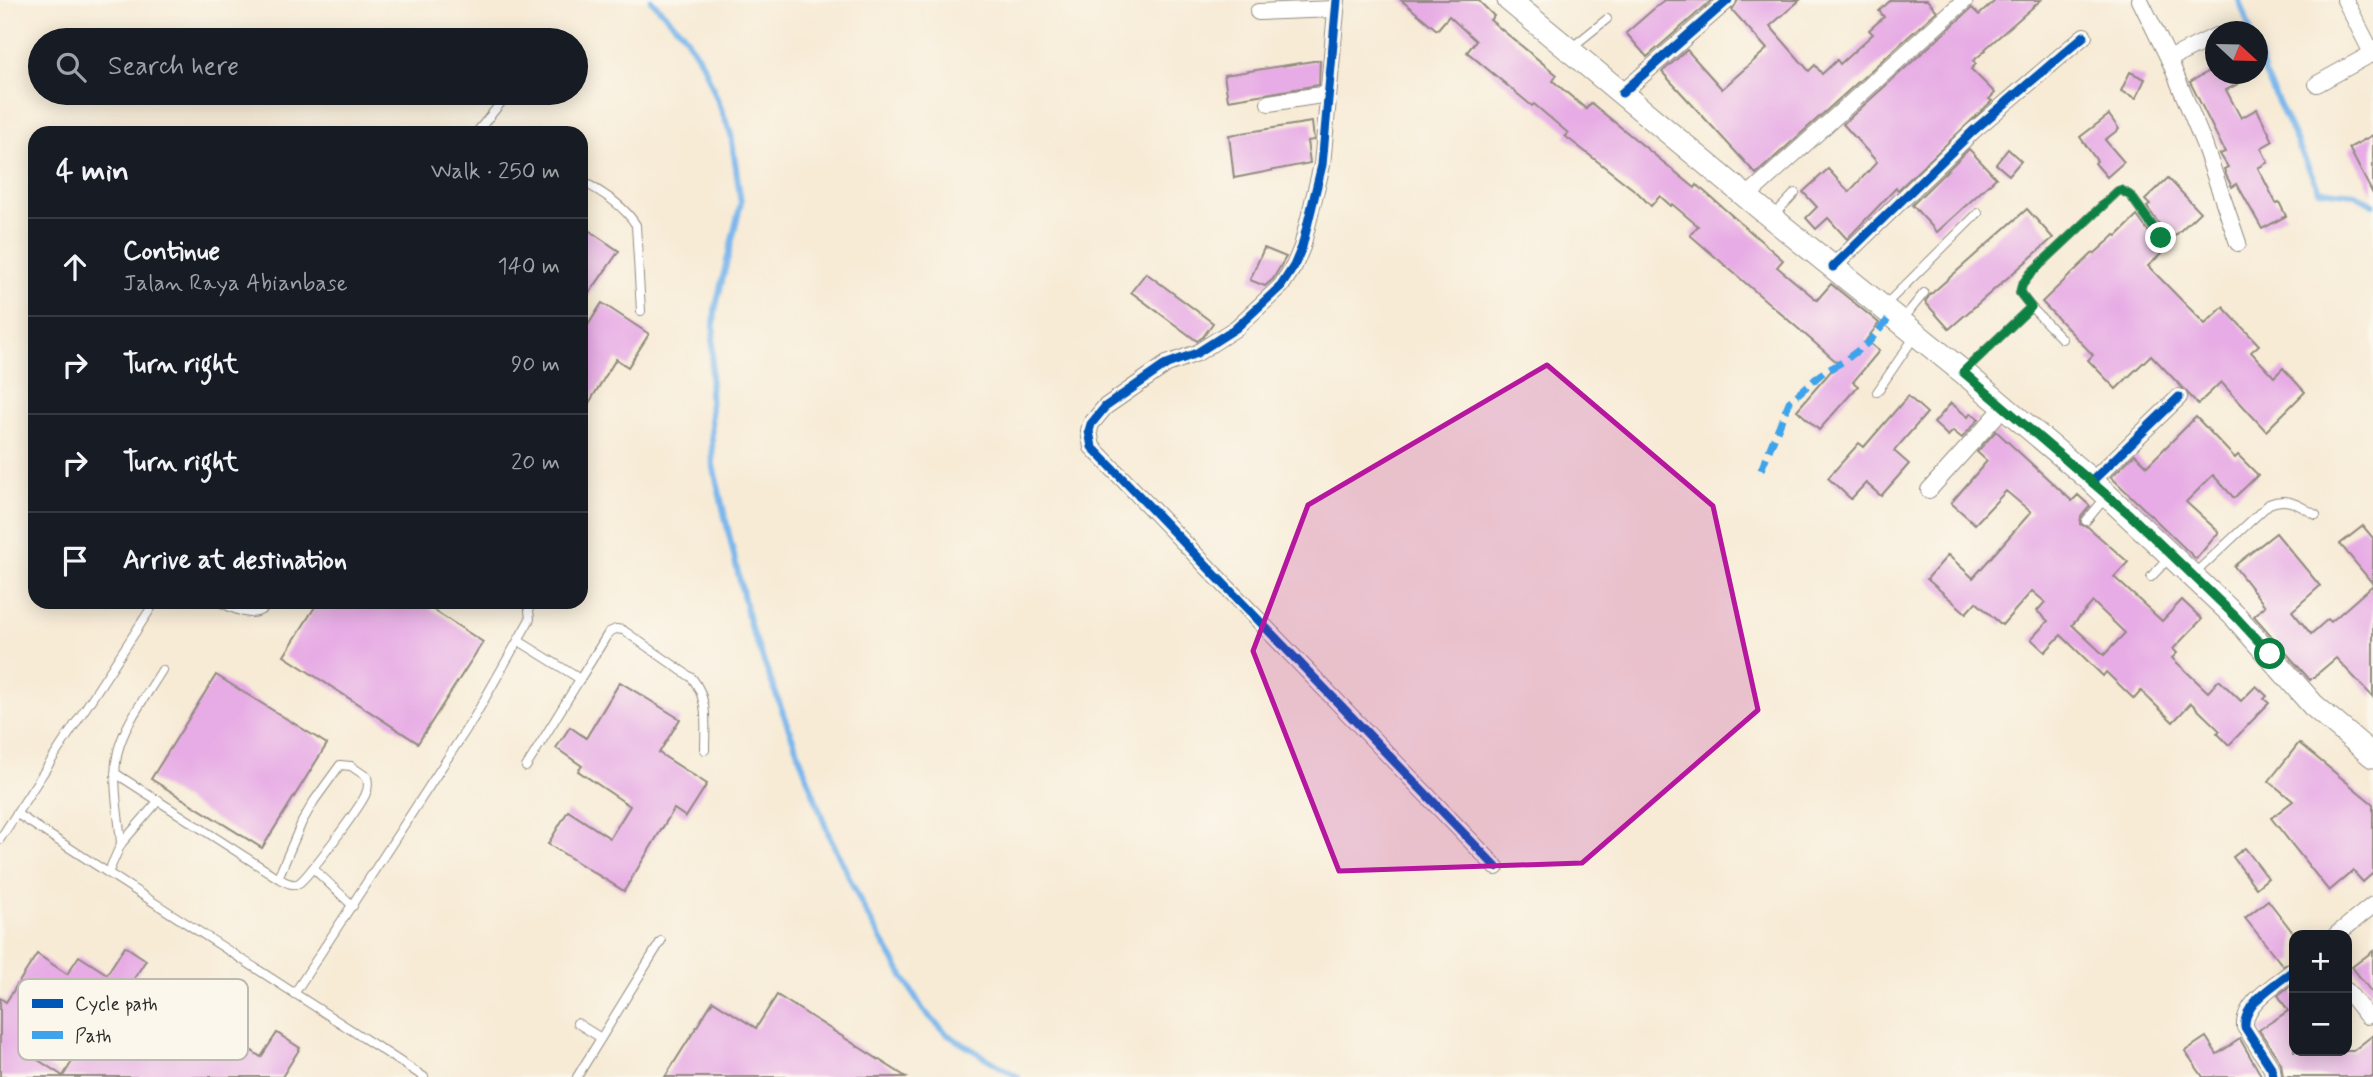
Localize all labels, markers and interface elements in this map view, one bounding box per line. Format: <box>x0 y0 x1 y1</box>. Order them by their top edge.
north arrow <box>2205 21 2268 84</box>
search box <box>28 28 588 105</box>
icon: search <box>52 48 90 86</box>
text: Search here <box>108 50 239 84</box>
text: 4 min <box>56 152 129 191</box>
text: Walk · 250 m <box>431 157 560 187</box>
route end <box>2145 222 2176 253</box>
text: Continue <box>123 235 220 269</box>
icon: ahead <box>56 248 94 286</box>
text: 140 m <box>497 252 560 282</box>
text: Jalan Raya Abianbase <box>123 269 348 299</box>
icon: right <box>56 346 94 384</box>
text: Turn right <box>123 348 239 382</box>
text: 90 m <box>511 350 560 380</box>
icon: right <box>56 444 94 482</box>
text: Turn right <box>123 446 239 480</box>
text: 20 m <box>511 448 560 478</box>
icon: arrive <box>56 542 94 580</box>
text: Arrive at destination <box>123 544 347 578</box>
route start <box>2254 638 2285 669</box>
map controls <box>2289 930 2352 1056</box>
button: + <box>2289 930 2352 993</box>
legend <box>18 979 248 1060</box>
text: Cycle path <box>75 992 158 1017</box>
button: − <box>2289 993 2352 1056</box>
text: Path <box>75 1024 112 1049</box>

